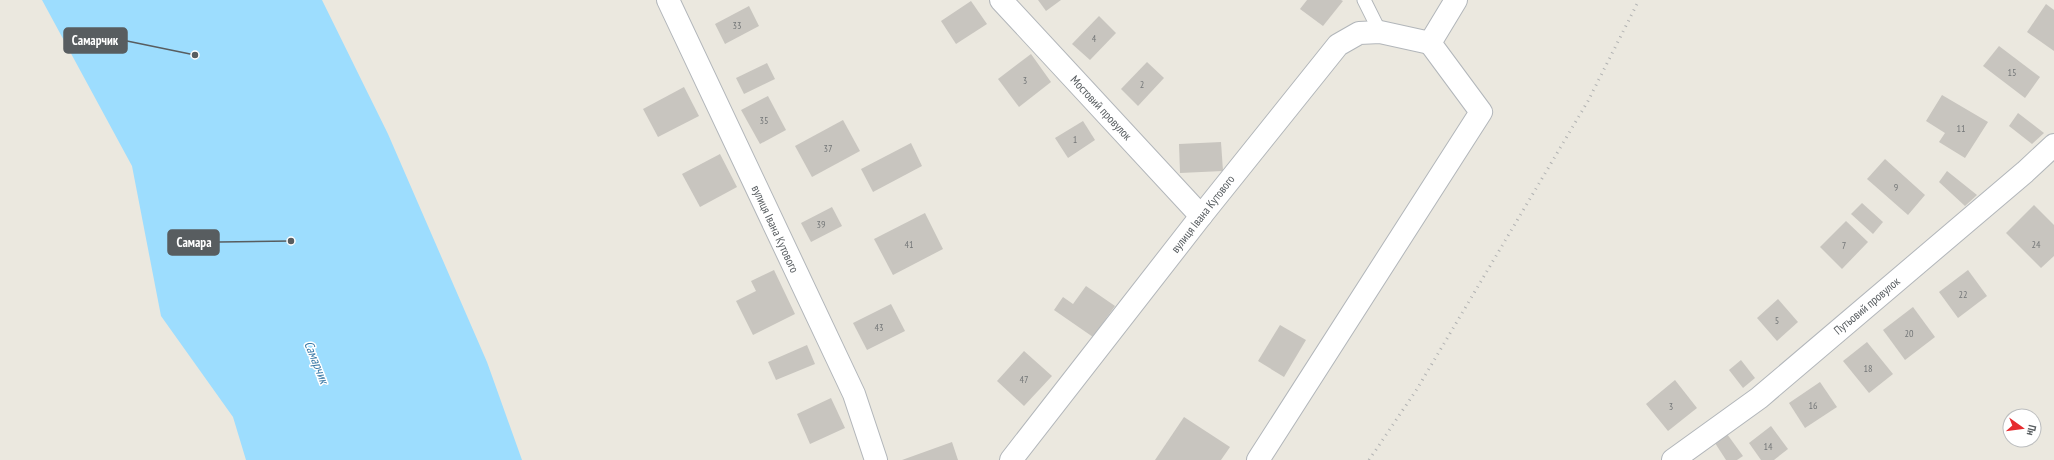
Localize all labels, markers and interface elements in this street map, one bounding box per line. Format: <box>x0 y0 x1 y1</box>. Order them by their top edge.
house number: 33 <box>733 19 742 32</box>
callout: Самарчик <box>64 28 127 53</box>
text: Самарчик <box>72 32 119 49</box>
house number: 4 <box>1092 32 1097 45</box>
house number: 15 <box>2008 66 2017 79</box>
street label: Мостовий провулок <box>1067 72 1135 143</box>
house number: 3 <box>1023 74 1027 87</box>
house number: 2 <box>1140 78 1144 91</box>
house number: 35 <box>760 114 769 127</box>
house number: 11 <box>1957 122 1966 135</box>
house number: 1 <box>1073 133 1077 146</box>
house number: 37 <box>824 142 833 155</box>
street label: вулиця Івана Кутового <box>1168 172 1238 256</box>
house number: 9 <box>1894 181 1898 194</box>
street label: вулиця Івана Кутового <box>749 183 802 275</box>
house number: 39 <box>817 218 826 231</box>
callout: Самара <box>168 230 219 255</box>
text: Самара <box>176 234 212 251</box>
house number: 41 <box>905 238 914 251</box>
house number: 24 <box>2032 238 2041 251</box>
house number: 7 <box>1842 239 1846 252</box>
street label: Путьовий провулок <box>1831 273 1903 338</box>
house number: 22 <box>1959 288 1968 301</box>
house number: 5 <box>1775 314 1779 327</box>
house number: 43 <box>875 321 884 334</box>
house number: 20 <box>1905 327 1914 340</box>
water label: Самарчик <box>300 338 334 388</box>
house number: 18 <box>1864 362 1873 375</box>
house number: 47 <box>1020 373 1029 386</box>
house number: 16 <box>1809 399 1818 412</box>
house number: 3 <box>1669 400 1673 413</box>
north arrow <box>2002 408 2042 448</box>
text: Пн <box>2024 424 2040 437</box>
house number: 14 <box>1764 440 1773 453</box>

